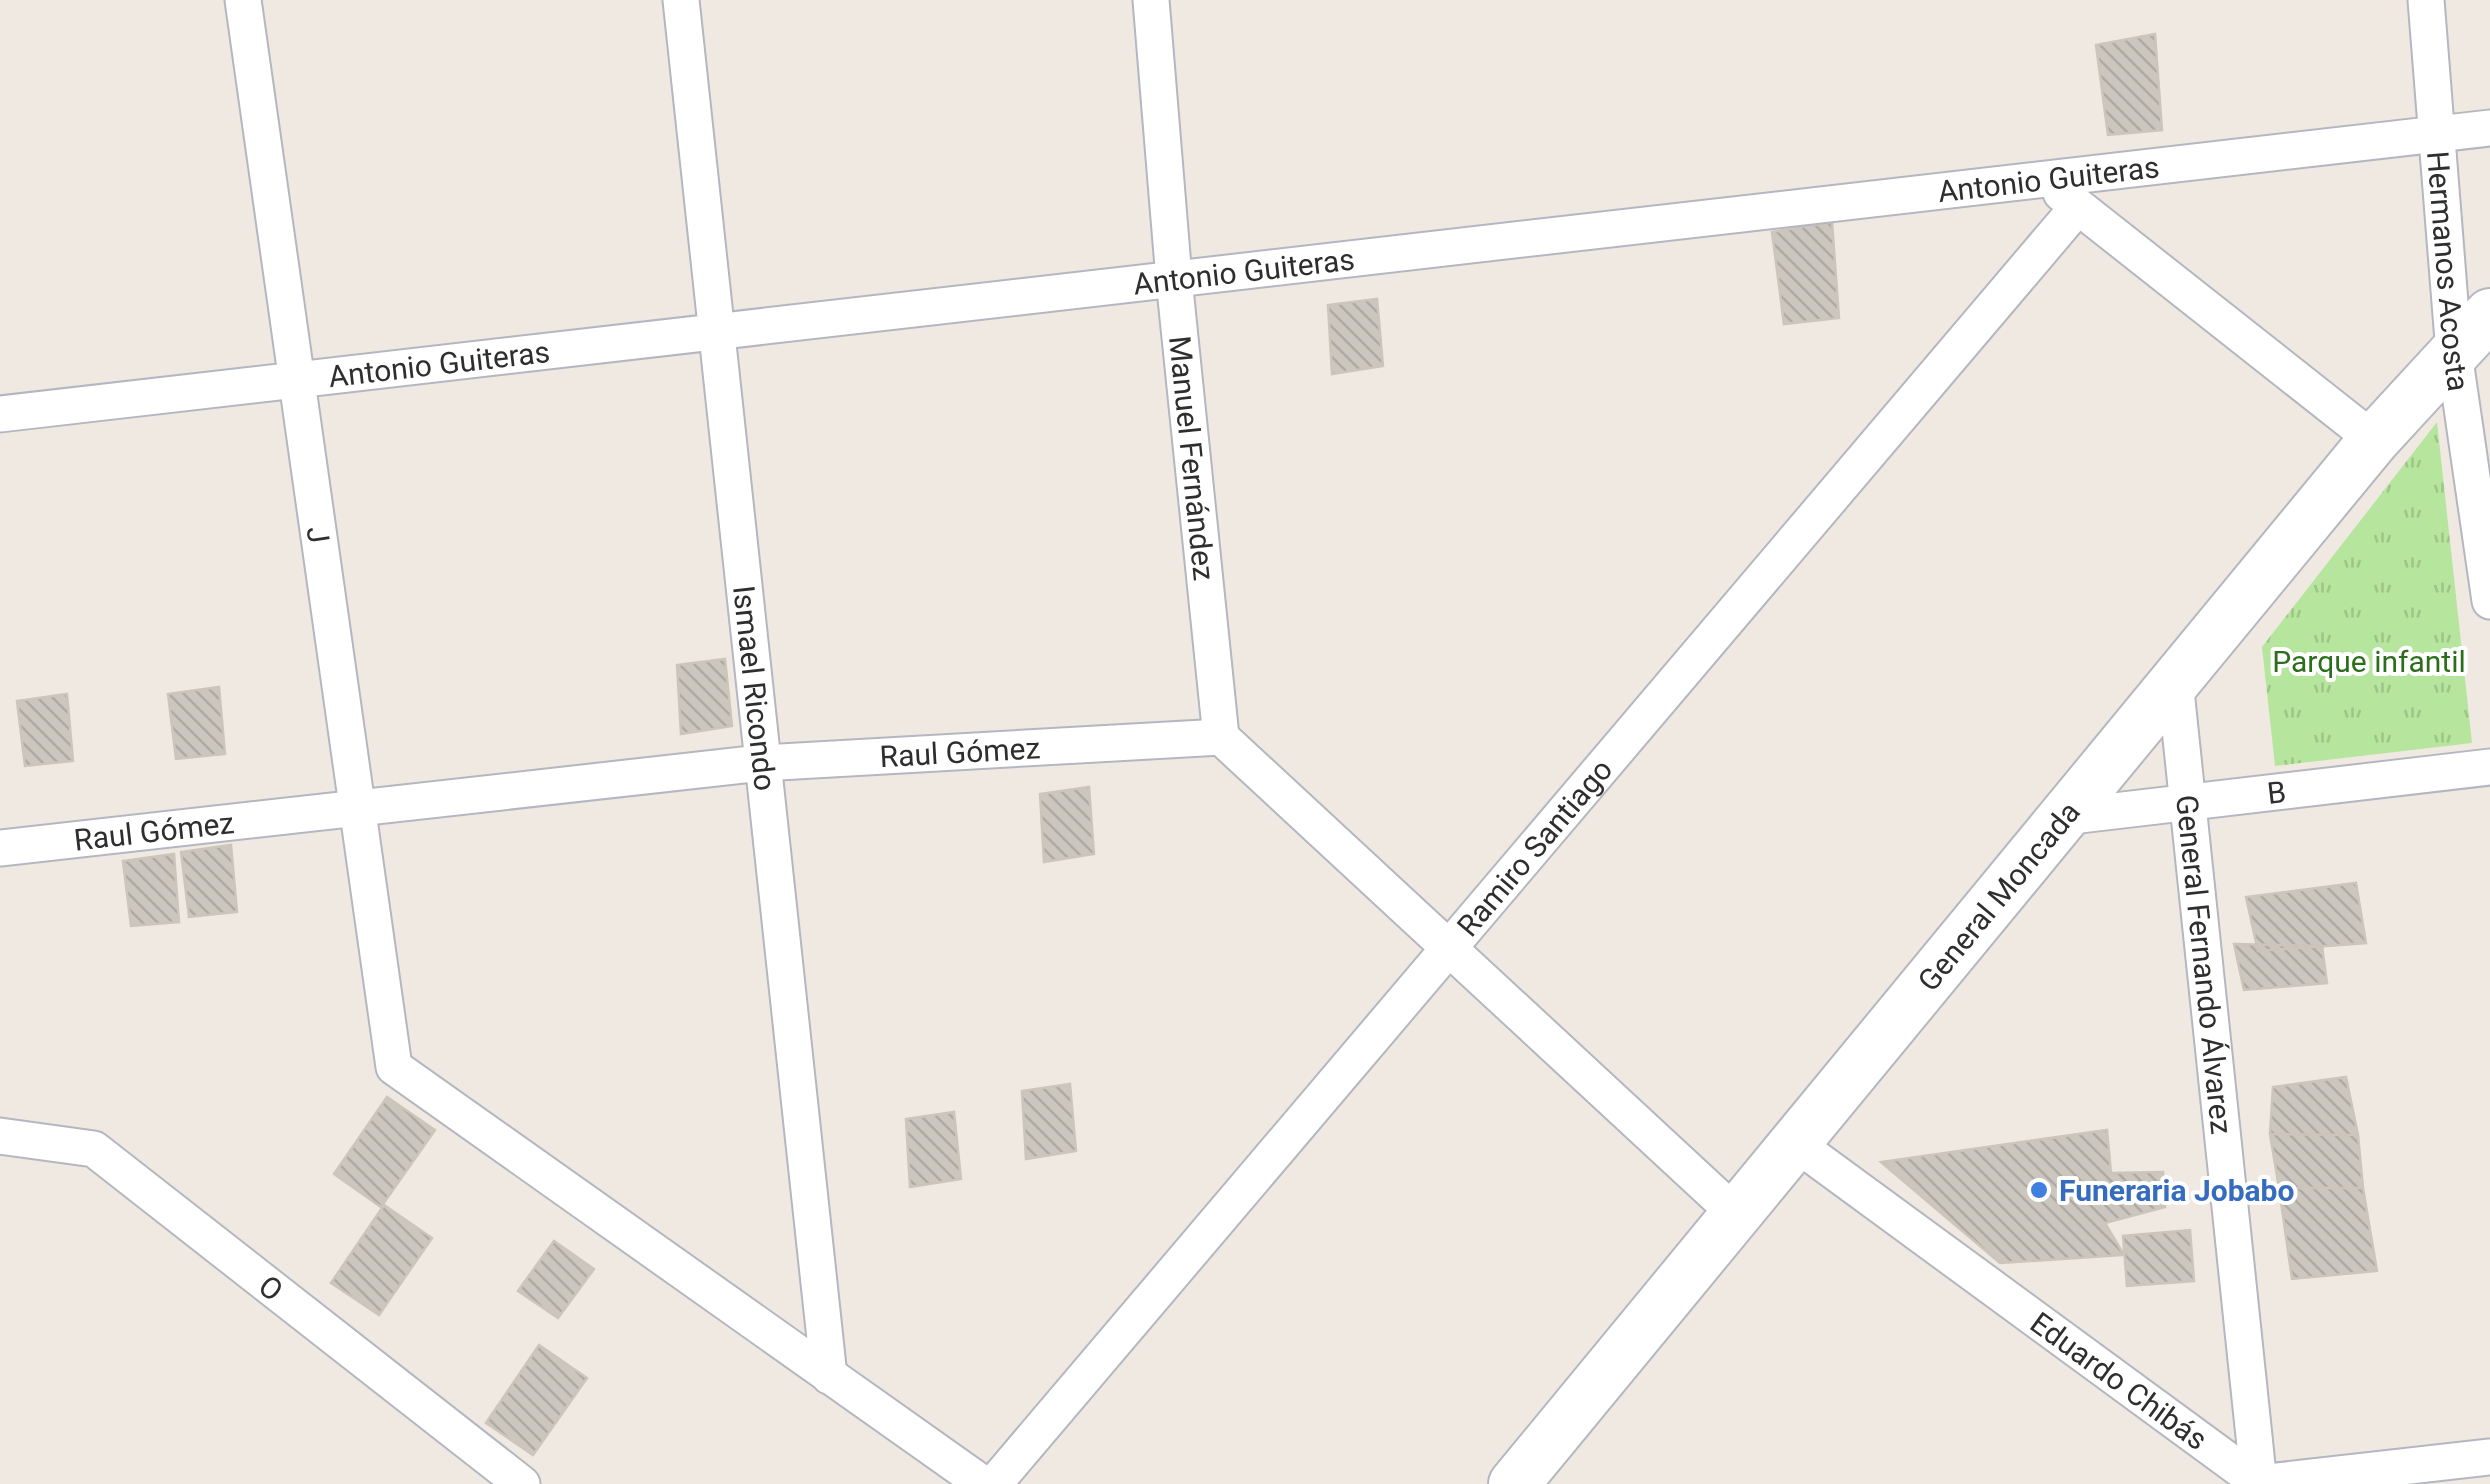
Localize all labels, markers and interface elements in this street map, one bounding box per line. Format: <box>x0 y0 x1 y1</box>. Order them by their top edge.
street label: Antonio Guiteras <box>1936 149 2161 209</box>
street label: Hermanos Acosta <box>2421 150 2477 393</box>
street label: Antonio Guiteras <box>1131 241 1356 301</box>
street label: Antonio Guiteras <box>327 333 552 394</box>
street label: Manuel Fernández <box>1162 334 1222 582</box>
street label: J <box>300 524 337 545</box>
street label: Ismael Ricondo <box>727 584 783 792</box>
park label: Parque infantil <box>2272 644 2466 679</box>
street label: Raul Gómez <box>879 730 1041 774</box>
street label: Ramiro Santiago <box>1449 752 1619 943</box>
street label: B <box>2265 774 2288 810</box>
street label: General Fernando Álvarez <box>2170 793 2240 1136</box>
street label: General Moncada <box>1910 794 2087 998</box>
street label: Raul Gómez <box>72 804 236 857</box>
place label: Funeraria Jobabo <box>2059 1173 2294 1208</box>
marker: Funeraria Jobabo <box>2028 1179 2050 1201</box>
street label: O <box>252 1268 290 1308</box>
street label: Eduardo Chibás <box>2024 1304 2214 1457</box>

